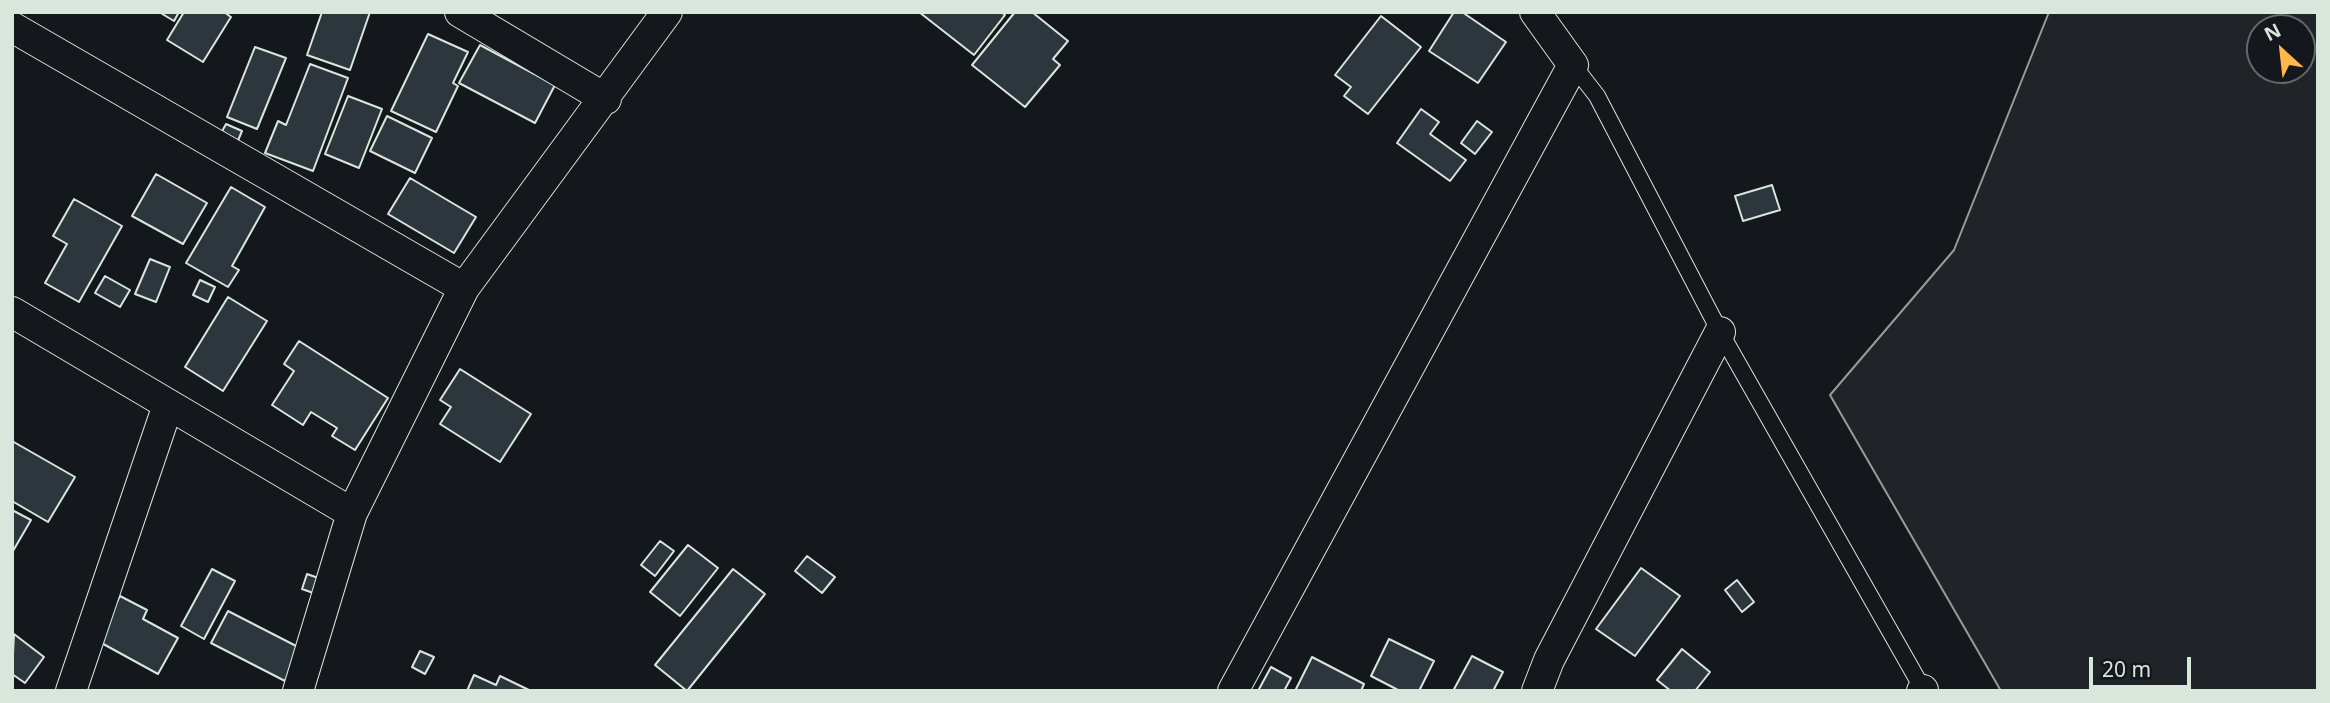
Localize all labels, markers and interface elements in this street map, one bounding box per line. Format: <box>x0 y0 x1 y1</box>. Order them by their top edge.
north arrow <box>2246 14 2316 84</box>
text: N <box>2260 17 2285 47</box>
scale bar <box>2092 644 2194 688</box>
text: 20 m <box>2102 655 2151 683</box>

